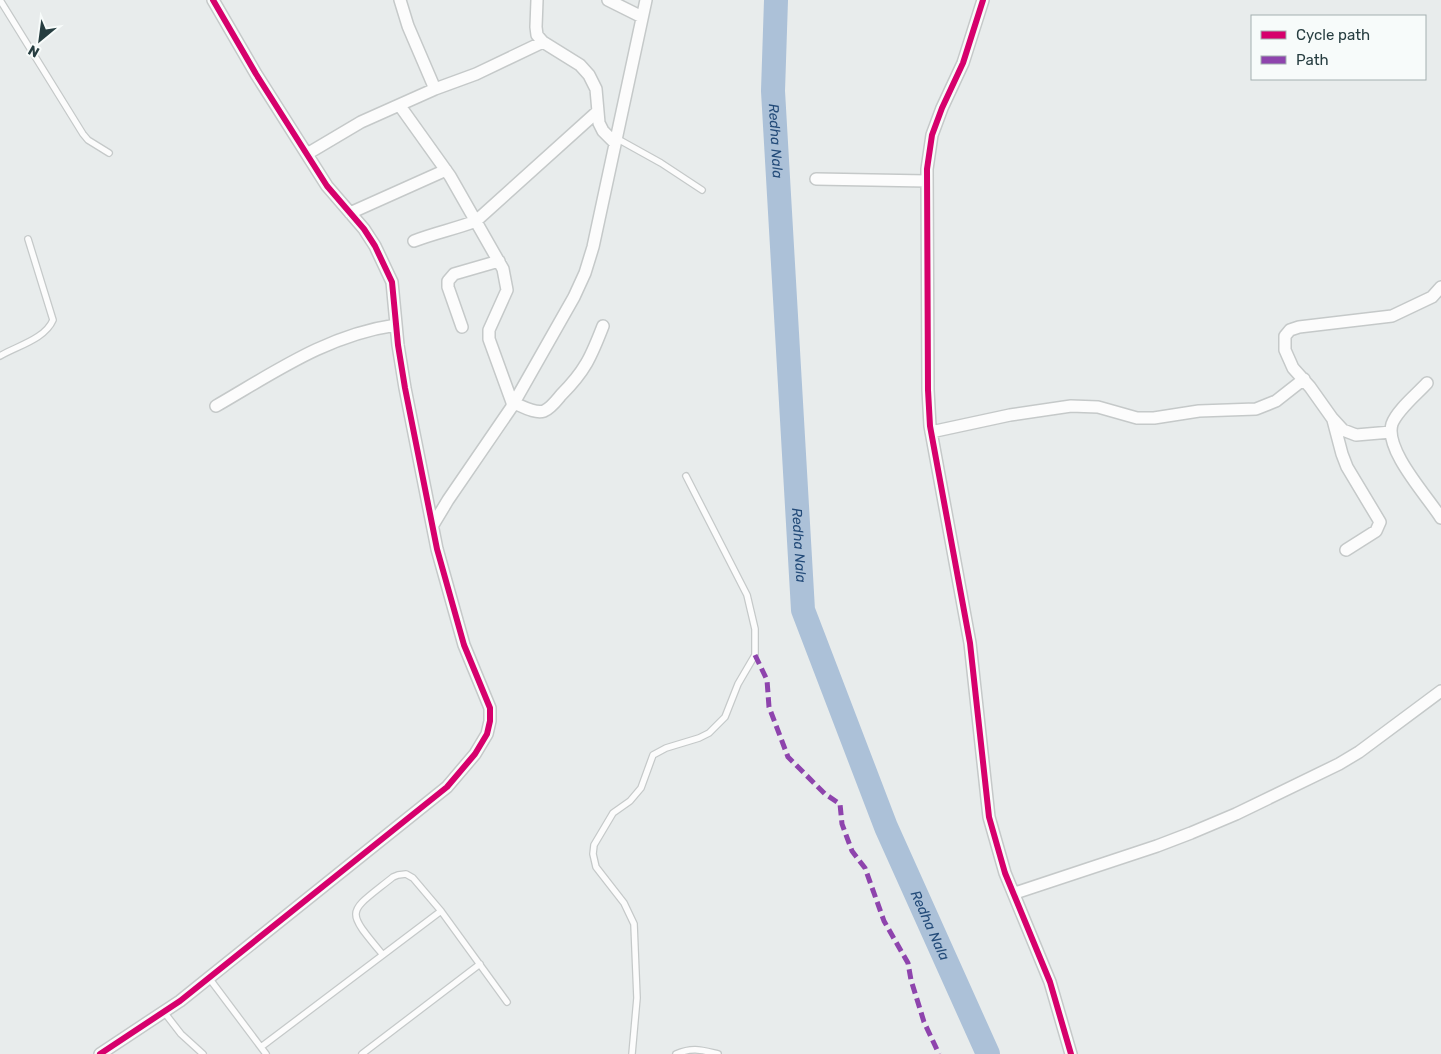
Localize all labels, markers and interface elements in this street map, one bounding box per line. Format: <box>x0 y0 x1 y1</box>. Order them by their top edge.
north arrow <box>15 15 65 65</box>
legend <box>1251 15 1426 80</box>
text: Cycle path <box>1296 26 1370 44</box>
text: N <box>25 41 42 61</box>
text: Path <box>1296 51 1329 69</box>
water label: Redha Nala <box>765 103 786 179</box>
water label: Redha Nala <box>788 507 809 583</box>
water label: Redha Nala <box>907 888 953 963</box>

